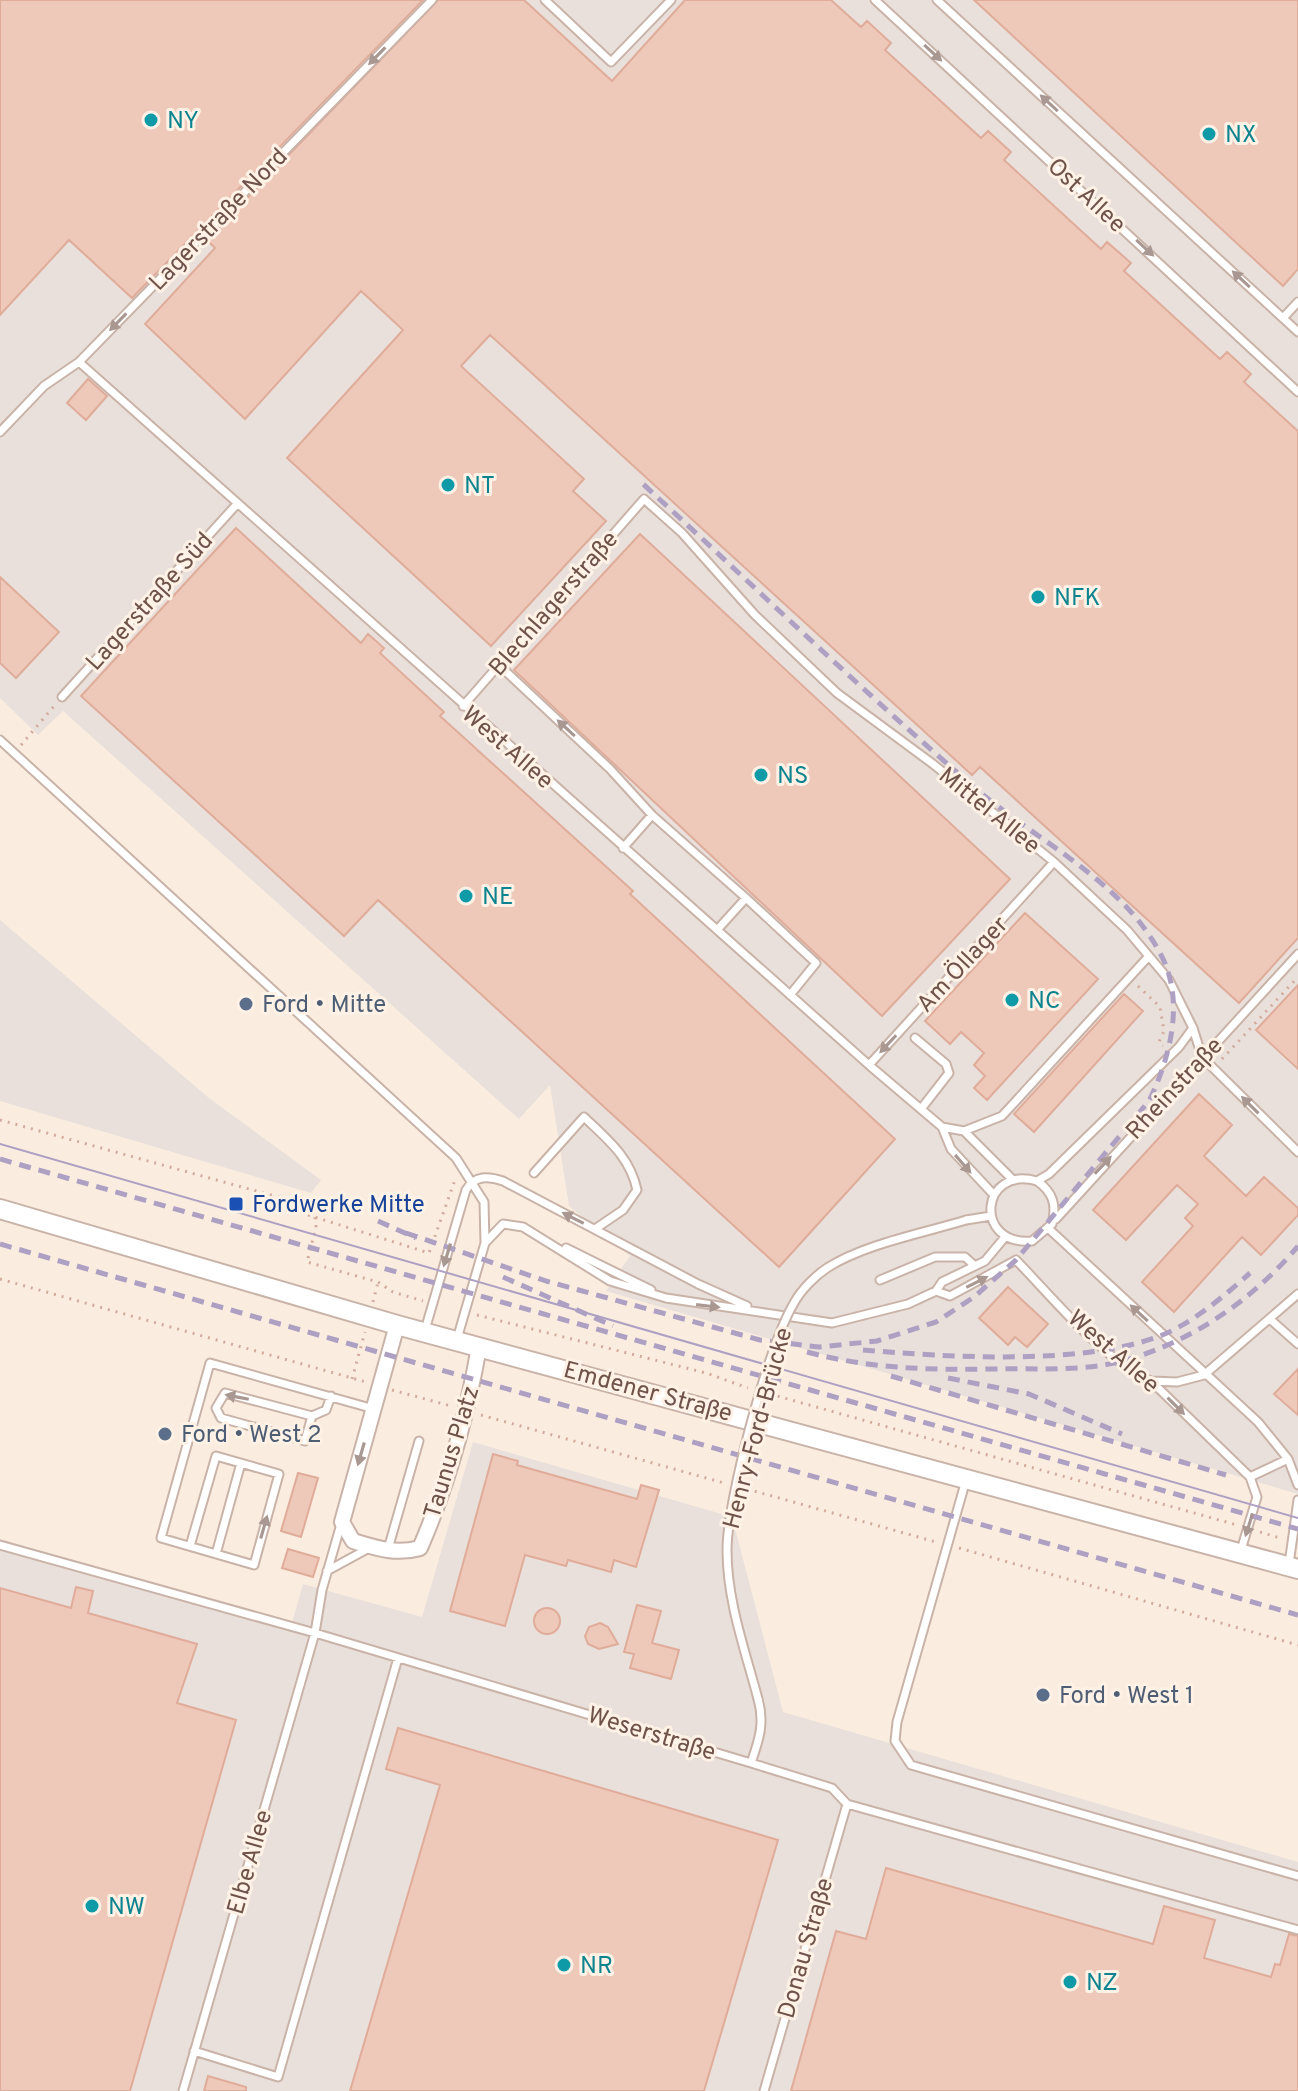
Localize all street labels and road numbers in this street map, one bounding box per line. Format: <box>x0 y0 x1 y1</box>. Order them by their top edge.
street label: Lagerstraße Nord <box>144 143 295 298</box>
street label: Ost Allee <box>1040 152 1131 240</box>
street label: Blechlagerstraße <box>483 526 626 683</box>
street label: Lagerstraße Süd <box>81 527 220 678</box>
street label: West Allee <box>454 700 559 797</box>
street label: Mittel Allee <box>932 762 1046 862</box>
street label: Am Öllager <box>910 909 1016 1020</box>
street label: Rheinstraße <box>1120 1032 1230 1147</box>
street label: West Allee <box>1060 1304 1165 1401</box>
street label: Henry-Ford-Brücke <box>718 1325 800 1533</box>
street label: Emdener Straße <box>560 1356 735 1430</box>
street label: Taunus Platz <box>418 1383 487 1523</box>
street label: Weserstraße <box>584 1701 719 1769</box>
street label: Elbe Allee <box>222 1807 280 1918</box>
street label: Donau Straße <box>773 1875 841 2022</box>

